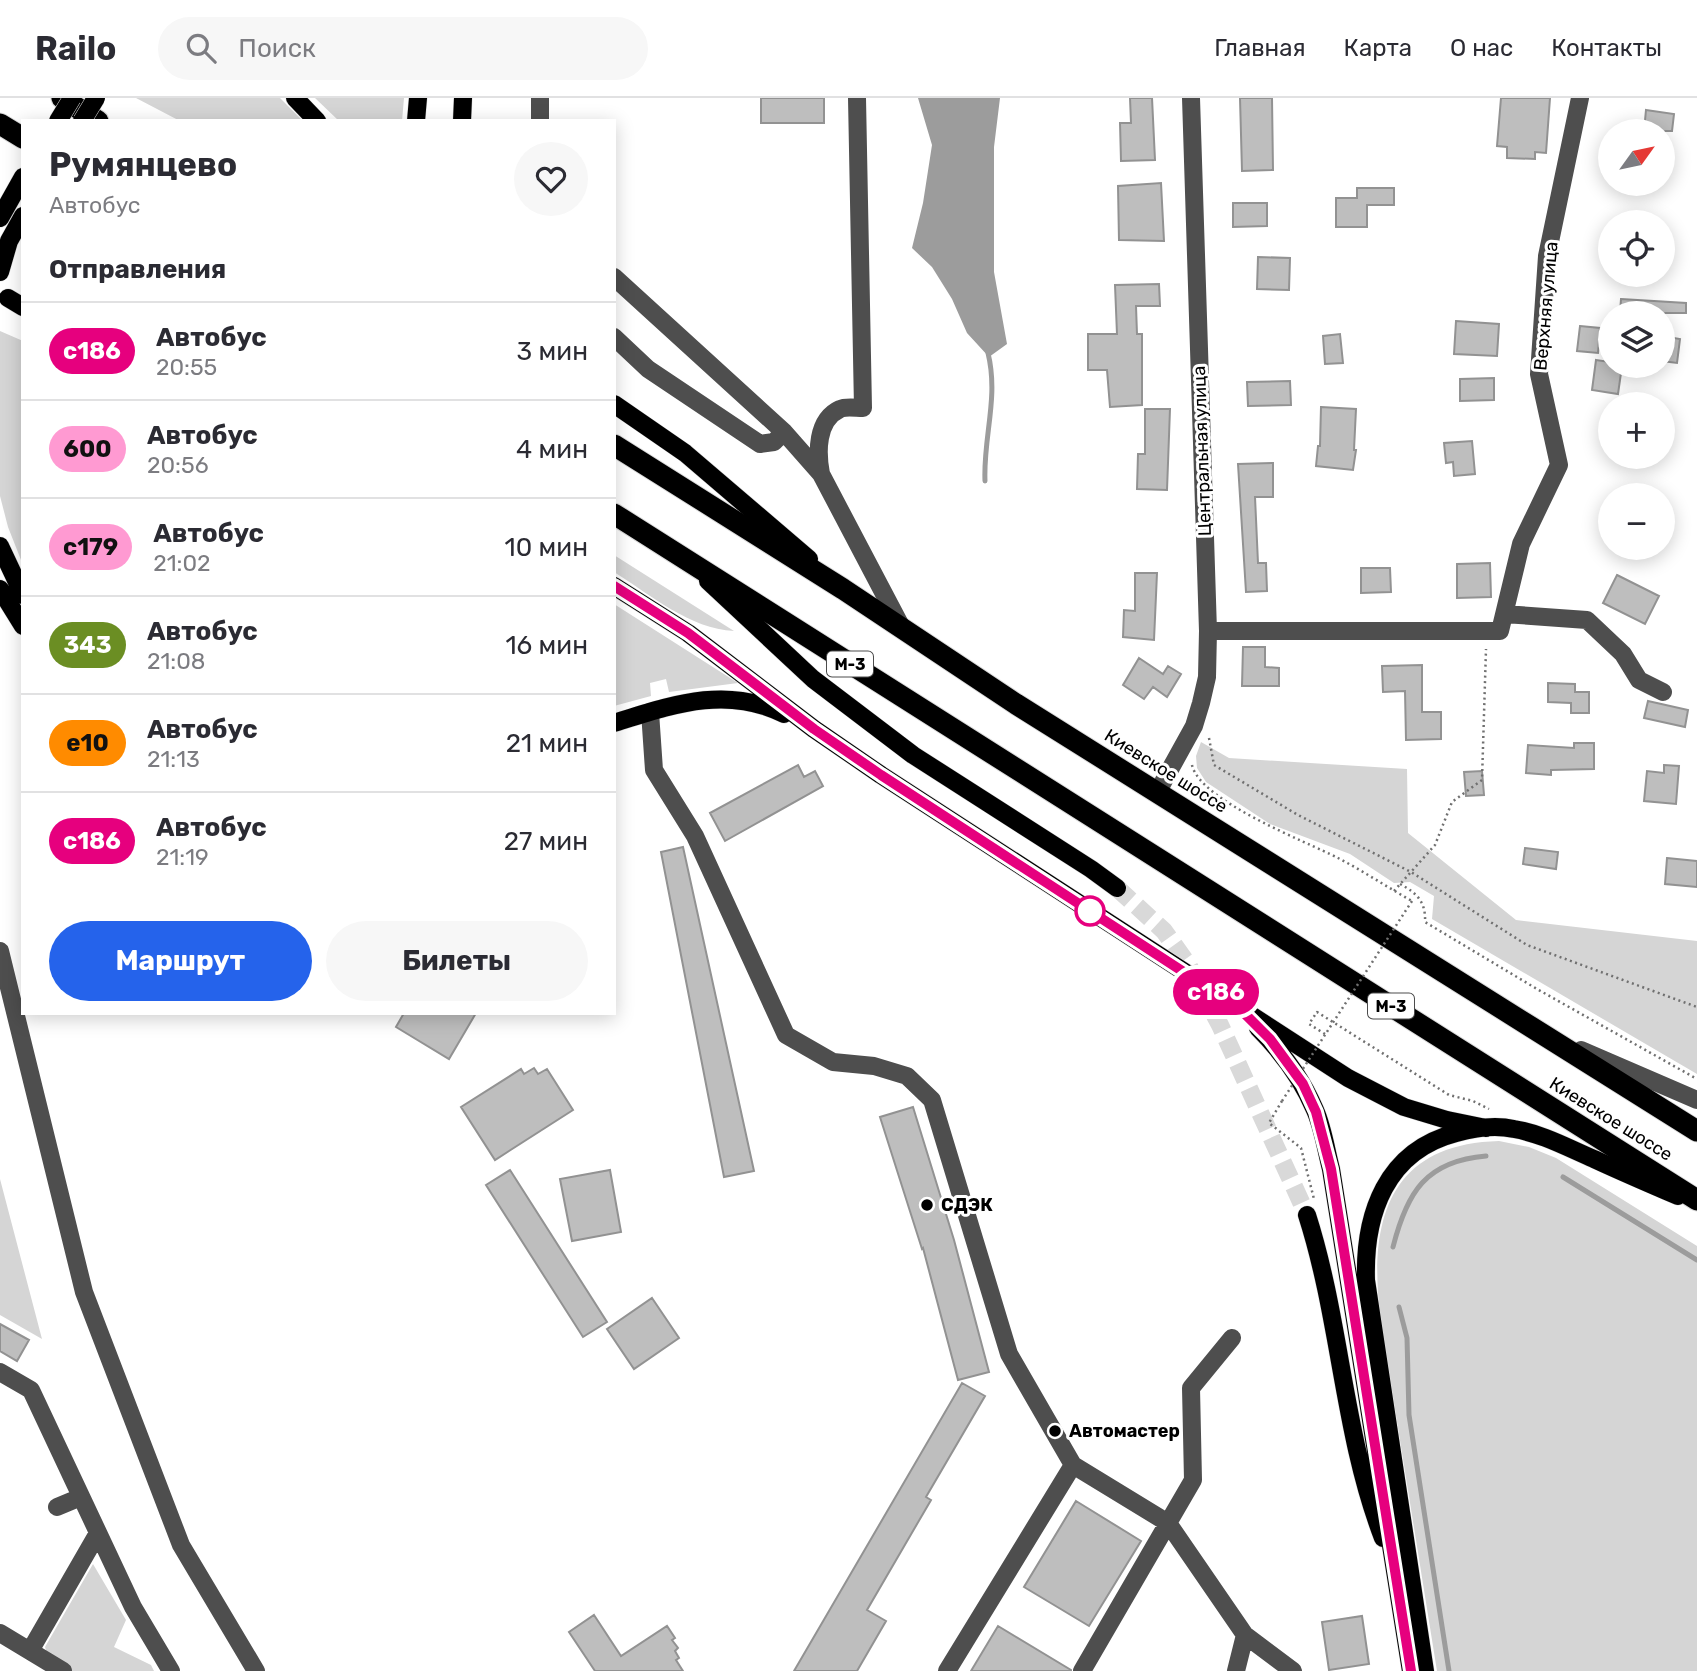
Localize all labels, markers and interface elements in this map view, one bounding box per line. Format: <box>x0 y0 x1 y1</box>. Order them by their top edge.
search box <box>158 17 648 80</box>
text: Railo <box>35 29 116 68</box>
icon: search <box>182 29 220 67</box>
text: Поиск <box>238 33 316 64</box>
text: Главная <box>1214 34 1306 62</box>
text: Карта <box>1344 34 1412 62</box>
text: О нас <box>1450 34 1513 62</box>
text: Контакты <box>1551 34 1662 62</box>
north arrow <box>1598 119 1675 196</box>
map controls <box>1598 119 1675 560</box>
button: heart <box>514 142 588 216</box>
text: Румянцево <box>49 145 237 184</box>
text: Автобус <box>49 191 141 219</box>
button: locate <box>1598 210 1675 287</box>
street label: Верхняя улица <box>1529 241 1563 371</box>
text: Отправления <box>49 254 226 285</box>
button: layers <box>1598 301 1675 378</box>
text: Автобус <box>156 322 267 353</box>
text: 3 мин <box>517 336 588 367</box>
text: с186 <box>63 337 121 365</box>
text: 20:55 <box>156 353 217 381</box>
street label: Центральная улица <box>1188 365 1216 537</box>
button: + <box>1598 392 1675 469</box>
text: Автобус <box>147 420 258 451</box>
text: 4 мин <box>516 434 588 465</box>
text: 600 <box>63 435 112 463</box>
text: 20:56 <box>147 451 209 479</box>
button: − <box>1598 483 1675 560</box>
text: Автобус <box>153 518 264 549</box>
text: 10 мин <box>505 532 588 563</box>
text: с179 <box>63 533 118 561</box>
text: 21:02 <box>153 549 211 577</box>
text: Автобус <box>147 616 258 647</box>
text: 16 мин <box>505 630 588 661</box>
text: 343 <box>63 631 112 659</box>
text: 21:08 <box>147 647 205 675</box>
road number: М-3 <box>827 652 873 677</box>
text: Автобус <box>147 714 258 745</box>
street label: Киевское шоссе <box>1100 724 1232 818</box>
text: 21 мин <box>506 728 588 759</box>
text: е10 <box>66 729 109 757</box>
text: 21:13 <box>147 745 200 773</box>
text: Автобус <box>156 812 267 843</box>
text: 27 мин <box>504 826 588 857</box>
text: с186 <box>63 827 121 855</box>
text: 21:19 <box>156 843 209 871</box>
unlabelled marker <box>1075 896 1105 926</box>
button: Маршрут <box>49 921 312 1001</box>
button: Билеты <box>326 921 588 1001</box>
line badge: с186 <box>1167 969 1265 1015</box>
text: с186 <box>1187 978 1245 1006</box>
road number: М-3 <box>1368 994 1414 1018</box>
street label: Киевское шоссе <box>1545 1072 1677 1166</box>
place label: СДЭК <box>941 1194 993 1216</box>
marker: СДЭК <box>919 1197 935 1213</box>
place label: Автомастер <box>1069 1420 1180 1442</box>
marker: Автомастер <box>1047 1423 1063 1439</box>

